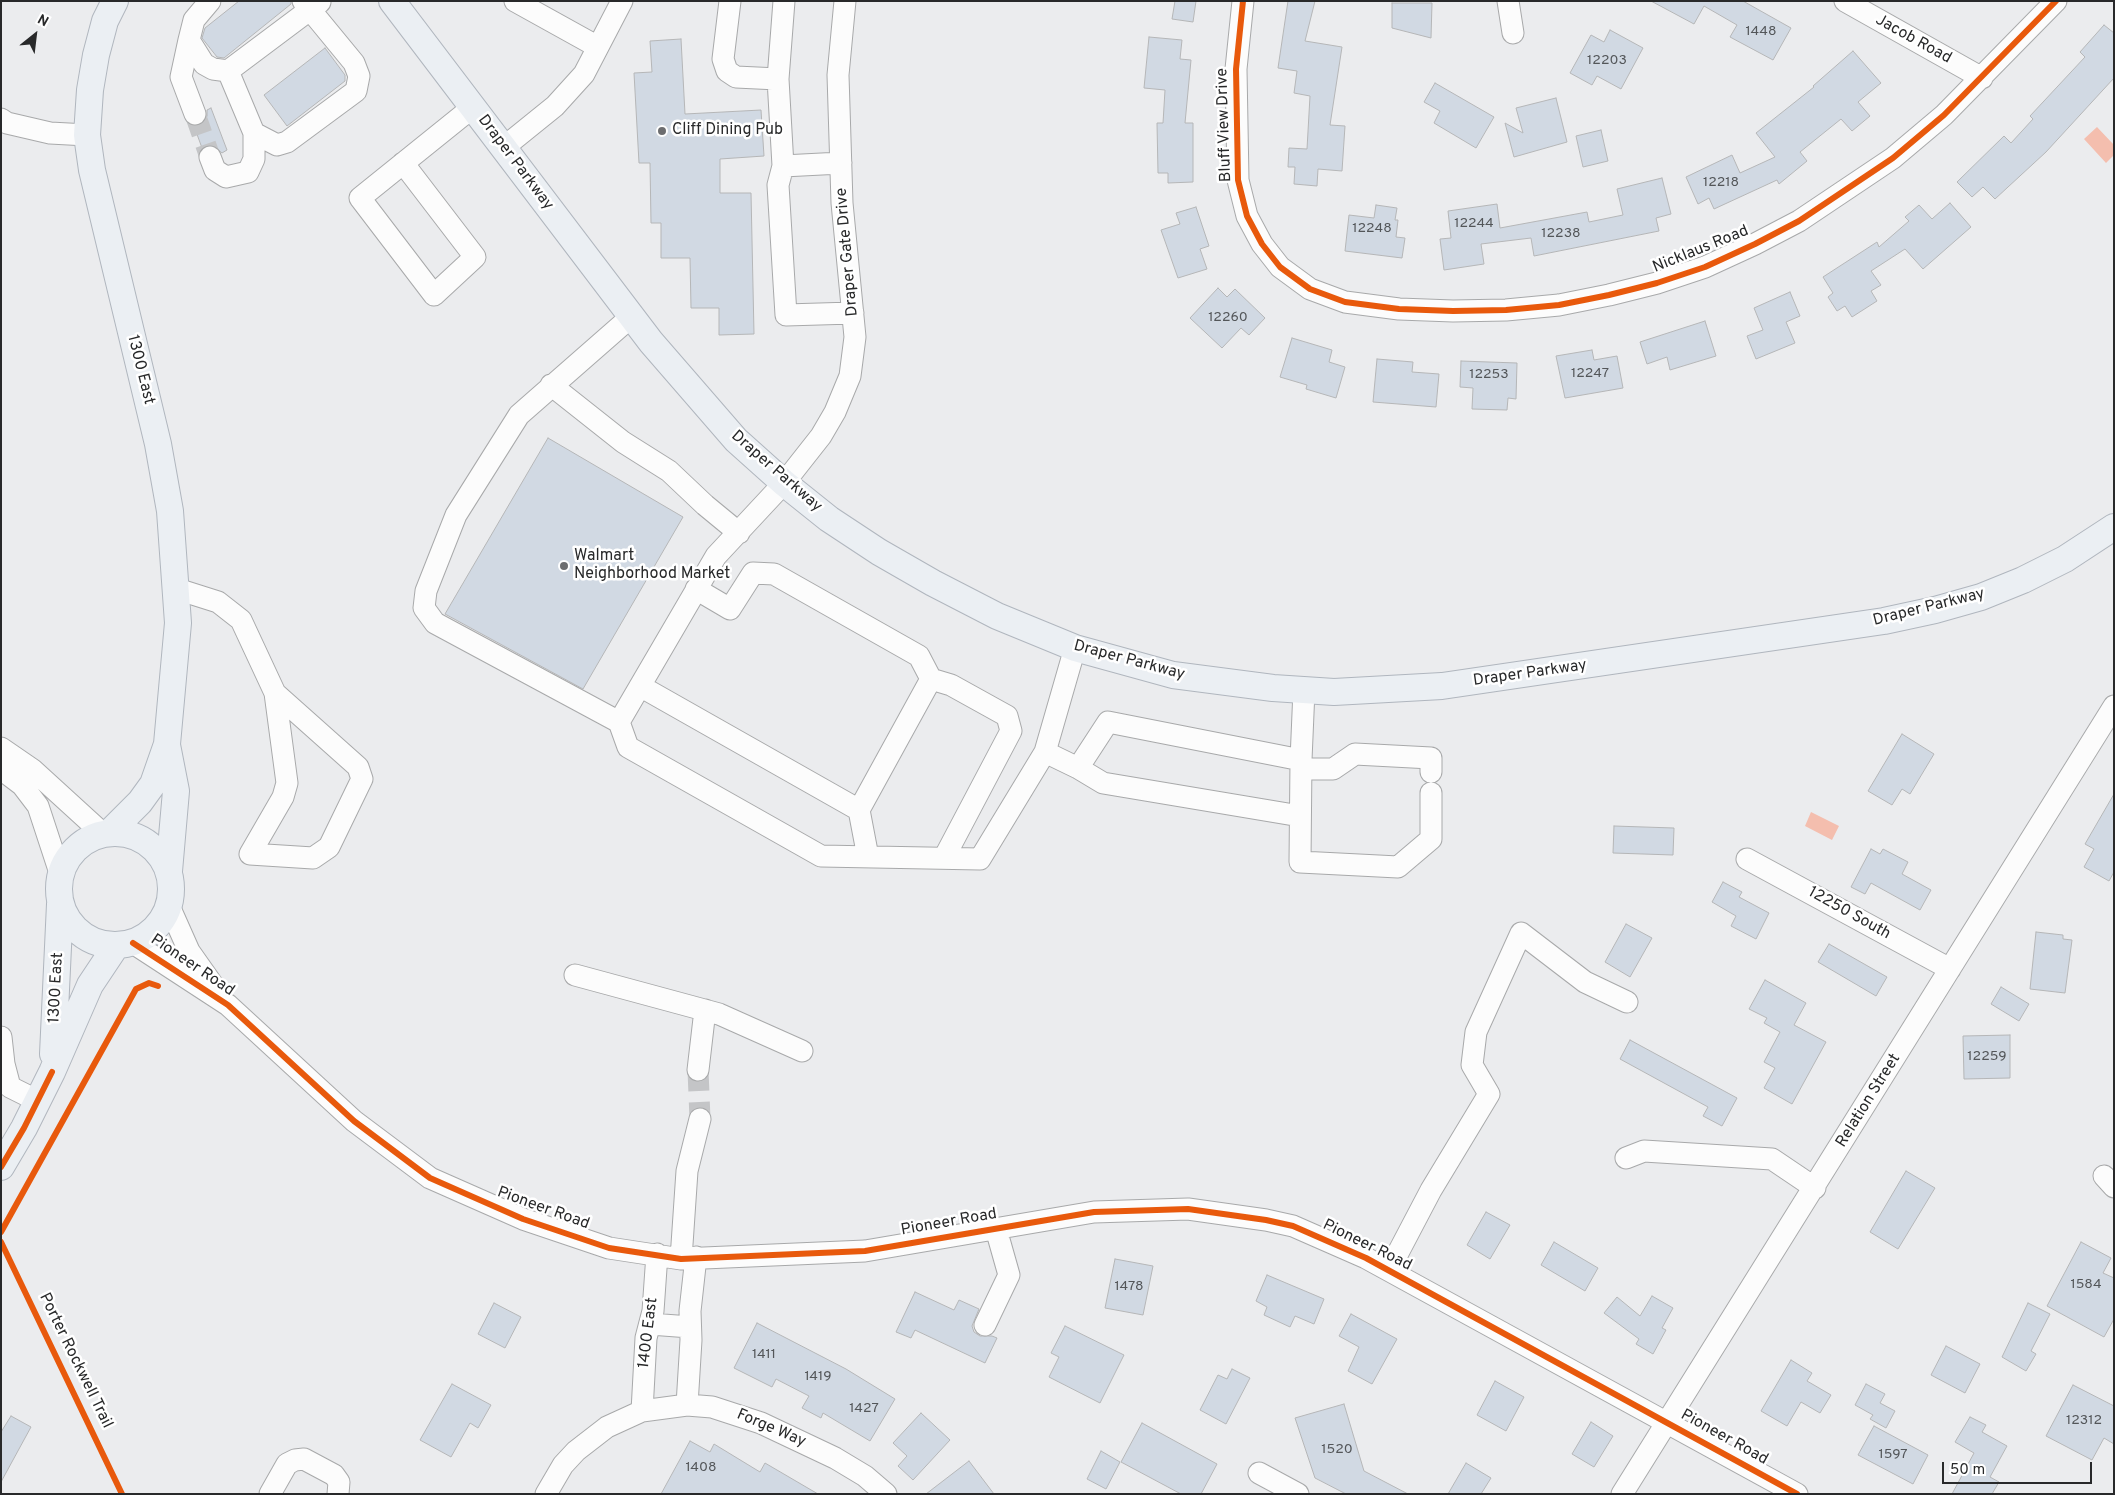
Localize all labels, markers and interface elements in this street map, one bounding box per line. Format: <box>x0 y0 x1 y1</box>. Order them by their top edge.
north arrow <box>10 10 60 60</box>
street label: Jacob Road <box>1872 11 1954 69</box>
text: N <box>34 12 51 31</box>
house number: 1448 <box>1746 24 1776 40</box>
house number: 12203 <box>1587 53 1627 69</box>
street label: Bluff View Drive <box>1213 68 1237 182</box>
street label: Draper Parkway <box>473 112 557 214</box>
place label: Cliff Dining Pub <box>672 121 783 141</box>
marker: Cliff Dining Pub <box>656 125 668 137</box>
house number: 12218 <box>1703 175 1739 191</box>
street label: Draper Gate Drive <box>833 187 863 317</box>
house number: 12244 <box>1454 216 1494 232</box>
house number: 12248 <box>1352 221 1392 237</box>
street label: Nicklaus Road <box>1650 222 1752 278</box>
house number: 12238 <box>1541 226 1581 242</box>
house number: 12260 <box>1208 310 1248 326</box>
street label: 1300 East <box>122 333 158 407</box>
house number: 12247 <box>1571 366 1609 382</box>
house number: 12253 <box>1469 367 1509 383</box>
street label: Draper Parkway <box>727 427 825 517</box>
place label: Walmart Neighborhood Market <box>574 547 730 585</box>
marker: Walmart Neighborhood Market <box>558 560 570 572</box>
street label: Draper Parkway <box>1871 585 1987 631</box>
street label: Draper Parkway <box>1071 637 1187 685</box>
street label: Draper Parkway <box>1472 657 1588 691</box>
street label: 12250 South <box>1804 883 1894 945</box>
street label: Pioneer Road <box>146 931 238 1001</box>
street label: 1300 East <box>46 952 68 1024</box>
house number: 12259 <box>1967 1049 2007 1065</box>
street label: Relation Street <box>1833 1051 1905 1151</box>
street label: Pioneer Road <box>494 1183 592 1235</box>
street label: Pioneer Road <box>900 1205 998 1241</box>
street label: Pioneer Road <box>1319 1216 1415 1276</box>
house number: 1584 <box>2070 1277 2102 1293</box>
house number: 1478 <box>1115 1279 1143 1295</box>
street label: Porter Rockwell Trail <box>34 1290 116 1432</box>
street label: 1400 East <box>635 1297 663 1369</box>
house number: 1411 <box>752 1347 776 1363</box>
house number: 1419 <box>804 1369 832 1385</box>
house number: 1427 <box>849 1401 879 1417</box>
street label: Forge Way <box>733 1406 809 1452</box>
street label: Pioneer Road <box>1677 1406 1771 1470</box>
house number: 12312 <box>2066 1413 2102 1429</box>
house number: 1520 <box>1321 1442 1353 1458</box>
house number: 1597 <box>1878 1447 1908 1463</box>
scale bar <box>1945 1452 2095 1484</box>
house number: 1408 <box>685 1460 717 1476</box>
text: 50 m <box>1950 1461 1985 1480</box>

